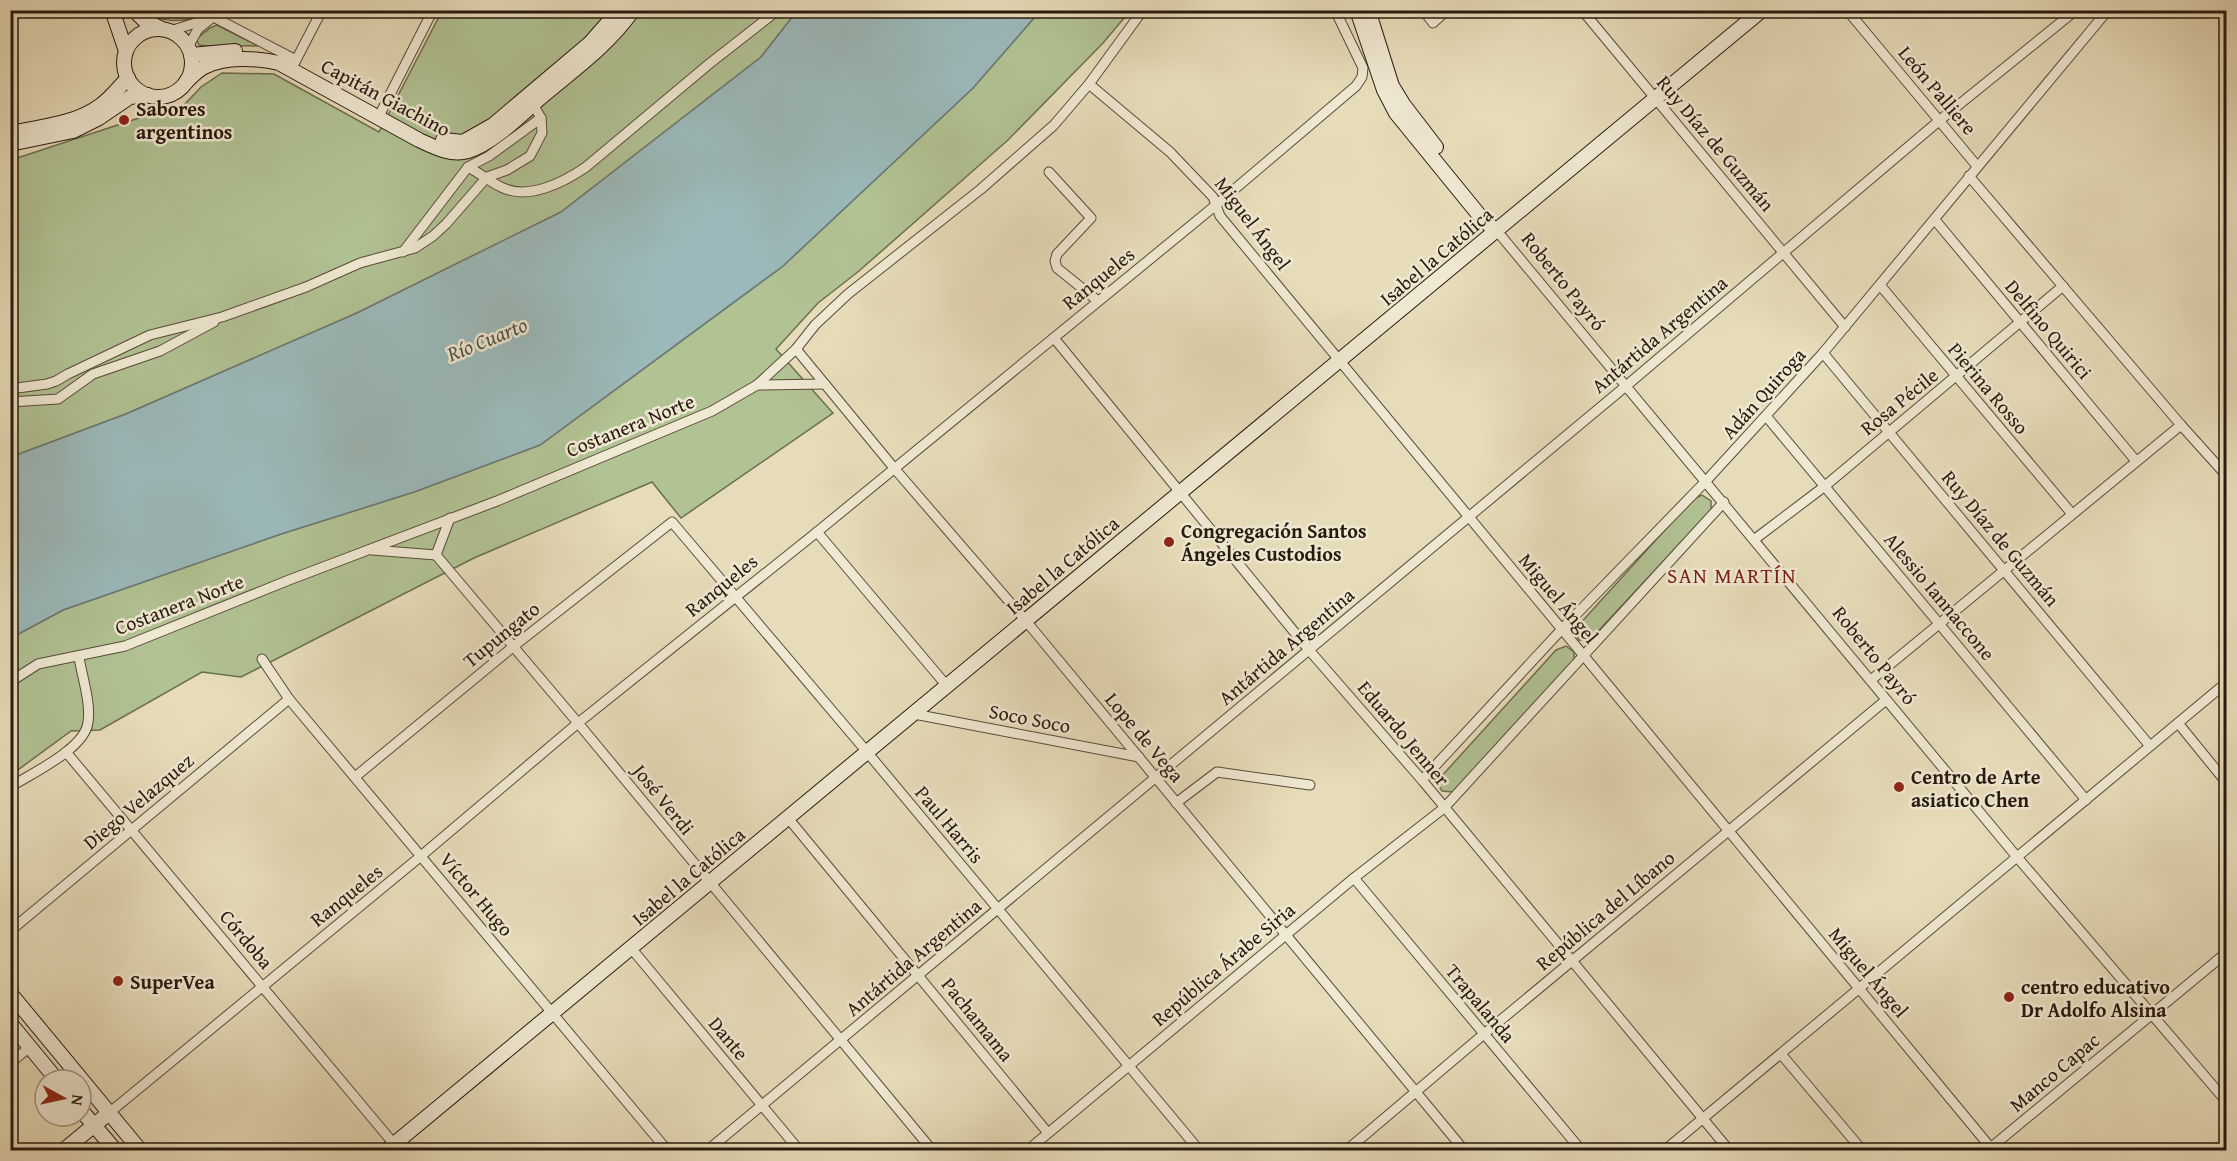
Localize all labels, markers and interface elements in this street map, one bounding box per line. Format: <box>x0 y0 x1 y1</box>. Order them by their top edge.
street label: León Palliere <box>1892 39 1984 141</box>
street label: Capitán Giachino <box>316 51 456 143</box>
street label: Ruy Díaz de Guzmán <box>1650 69 1782 217</box>
place label: Sabores argentinos <box>136 94 232 146</box>
marker: Sabores argentinos <box>117 113 131 127</box>
street label: Miguel Ángel <box>1208 170 1298 276</box>
street label: Isabel la Católica <box>1373 200 1499 312</box>
street label: Roberto Payró <box>1515 225 1613 337</box>
street label: Ranqueles <box>1056 240 1141 316</box>
street label: Antártida Argentina <box>1585 268 1734 400</box>
street label: Delfino Quirici <box>1999 273 2100 385</box>
water label: Río Cuarto <box>441 309 532 370</box>
street label: Pierina Rosso <box>1942 336 2036 440</box>
street label: Adán Quiroga <box>1714 341 1812 445</box>
street label: Rosa Pécile <box>1854 360 1944 442</box>
street label: Costanera Norte <box>562 386 698 464</box>
street label: Ruy Díaz de Guzmán <box>1935 464 2067 612</box>
street label: Isabel la Católica <box>999 509 1125 621</box>
place label: Congregación Santos Ángeles Custodios <box>1181 516 1366 568</box>
street label: Alessio Iannaccone <box>1878 526 2002 666</box>
marker: Congregación Santos Ángeles Custodios <box>1162 535 1176 549</box>
street label: Miguel Ángel <box>1512 546 1606 650</box>
street label: Ranqueles <box>679 547 764 623</box>
district label: SAN MARTÍN <box>1667 560 1797 591</box>
street label: Costanera Norte <box>110 566 248 642</box>
street label: Antártida Argentina <box>1212 580 1361 712</box>
street label: Tupungato <box>456 594 546 674</box>
street label: Roberto Payró <box>1826 599 1924 711</box>
street label: Eduardo Jenner <box>1351 674 1457 792</box>
street label: Lope de Vega <box>1099 686 1192 789</box>
street label: Soco Soco <box>987 696 1073 740</box>
street label: Diego Velazquez <box>76 746 200 856</box>
street label: José Verdi <box>624 755 702 841</box>
place label: Centro de Arte asiatico Chen <box>1911 762 2041 814</box>
street label: Paul Harris <box>909 779 991 869</box>
marker: Centro de Arte asiatico Chen <box>1892 780 1906 794</box>
street label: Isabel la Católica <box>625 820 751 932</box>
street label: República del Líbano <box>1529 843 1681 977</box>
street label: Víctor Hugo <box>433 846 521 942</box>
street label: Ranqueles <box>304 857 389 933</box>
street label: Antártida Argentina <box>839 891 988 1023</box>
street label: República Árabe Siria <box>1145 895 1301 1033</box>
street label: Córdoba <box>213 903 281 975</box>
street label: Miguel Ángel <box>1822 920 1916 1024</box>
street label: Trapalanda <box>1439 957 1523 1049</box>
place label: SuperVea <box>130 967 215 996</box>
street label: Pachamama <box>935 971 1021 1068</box>
place label: centro educativo Dr Adolfo Alsina <box>2021 972 2170 1024</box>
marker: SuperVea <box>111 974 125 988</box>
marker: centro educativo Dr Adolfo Alsina <box>2002 990 2016 1004</box>
street label: Dante <box>702 1010 756 1066</box>
street label: Manco Capac <box>2003 1025 2106 1118</box>
north arrow <box>33 1068 93 1128</box>
text: N <box>65 1093 90 1107</box>

